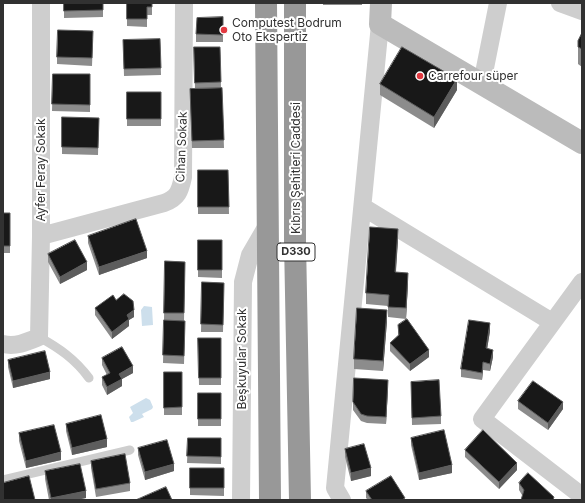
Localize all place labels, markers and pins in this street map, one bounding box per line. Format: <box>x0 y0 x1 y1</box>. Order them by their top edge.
place label: Computest Bodrum Oto Ekspertiz <box>232 16 342 44</box>
marker: Computest Bodrum Oto Ekspertiz <box>219 25 229 35</box>
place label: Carrefour süper <box>428 69 518 83</box>
marker: Carrefour süper <box>415 71 425 81</box>

